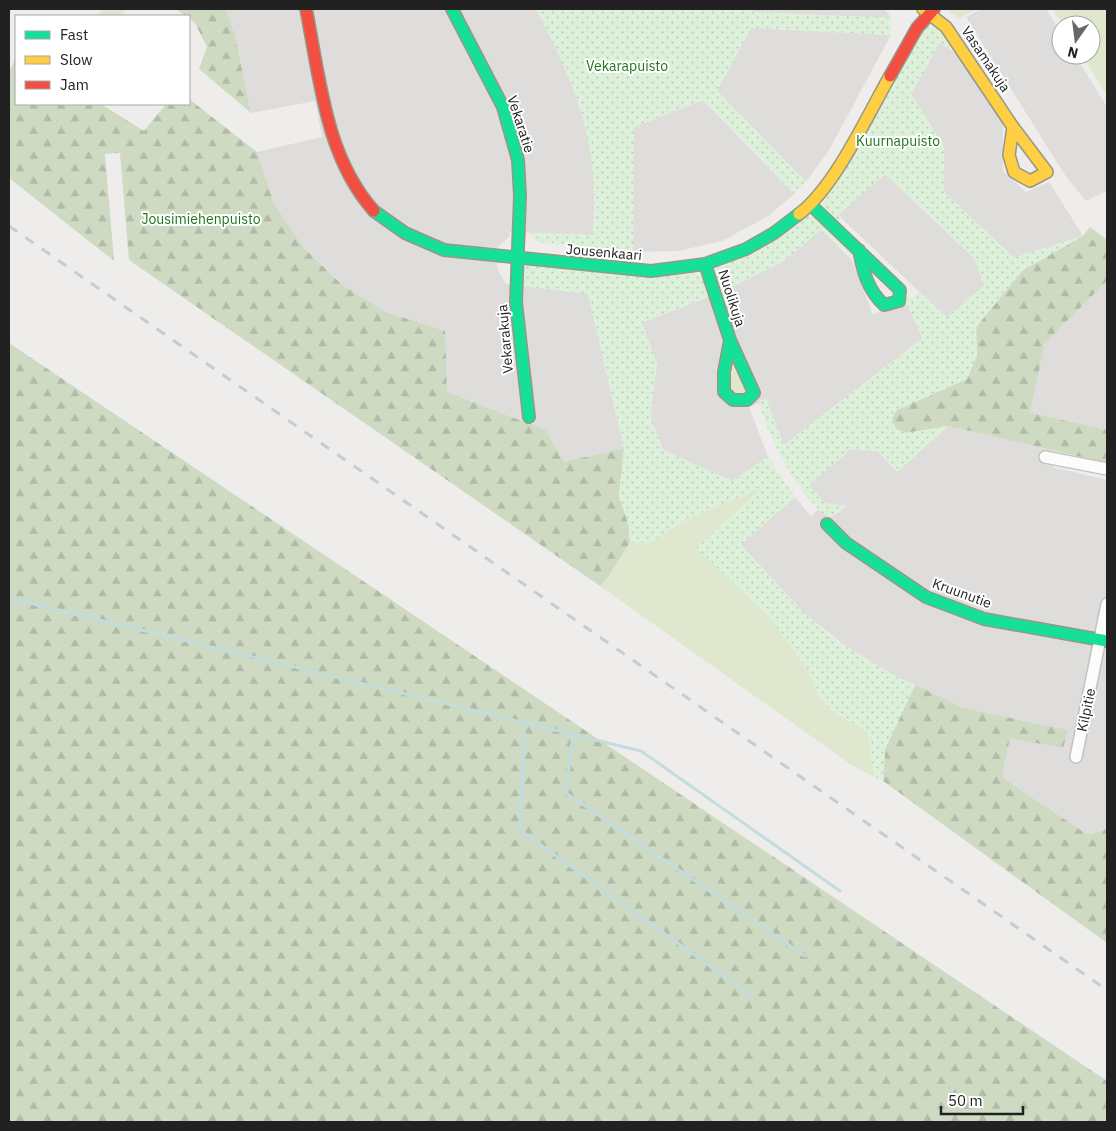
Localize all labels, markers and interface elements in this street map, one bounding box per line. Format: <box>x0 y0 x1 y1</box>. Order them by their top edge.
legend <box>15 15 190 105</box>
north arrow <box>1051 15 1101 65</box>
street label: Vasamakuja <box>957 23 1015 96</box>
text: Fast <box>60 25 88 44</box>
text: N <box>1066 43 1080 63</box>
text: Slow <box>60 50 93 69</box>
park label: Vekarapuisto <box>586 57 668 75</box>
text: Jam <box>60 75 89 94</box>
street label: Vekaratie <box>503 93 539 155</box>
park label: Kuurnapuisto <box>856 132 940 150</box>
park label: Jousimiehenpuisto <box>141 210 261 228</box>
street label: Jousenkaari <box>565 240 643 264</box>
street label: Nuolikuja <box>714 267 750 329</box>
street label: Vekarakuja <box>493 303 517 374</box>
street label: Kruunutie <box>930 574 994 612</box>
street label: Kilpitie <box>1073 686 1099 733</box>
scale bar <box>941 1084 1024 1116</box>
text: 50 m <box>948 1091 983 1110</box>

